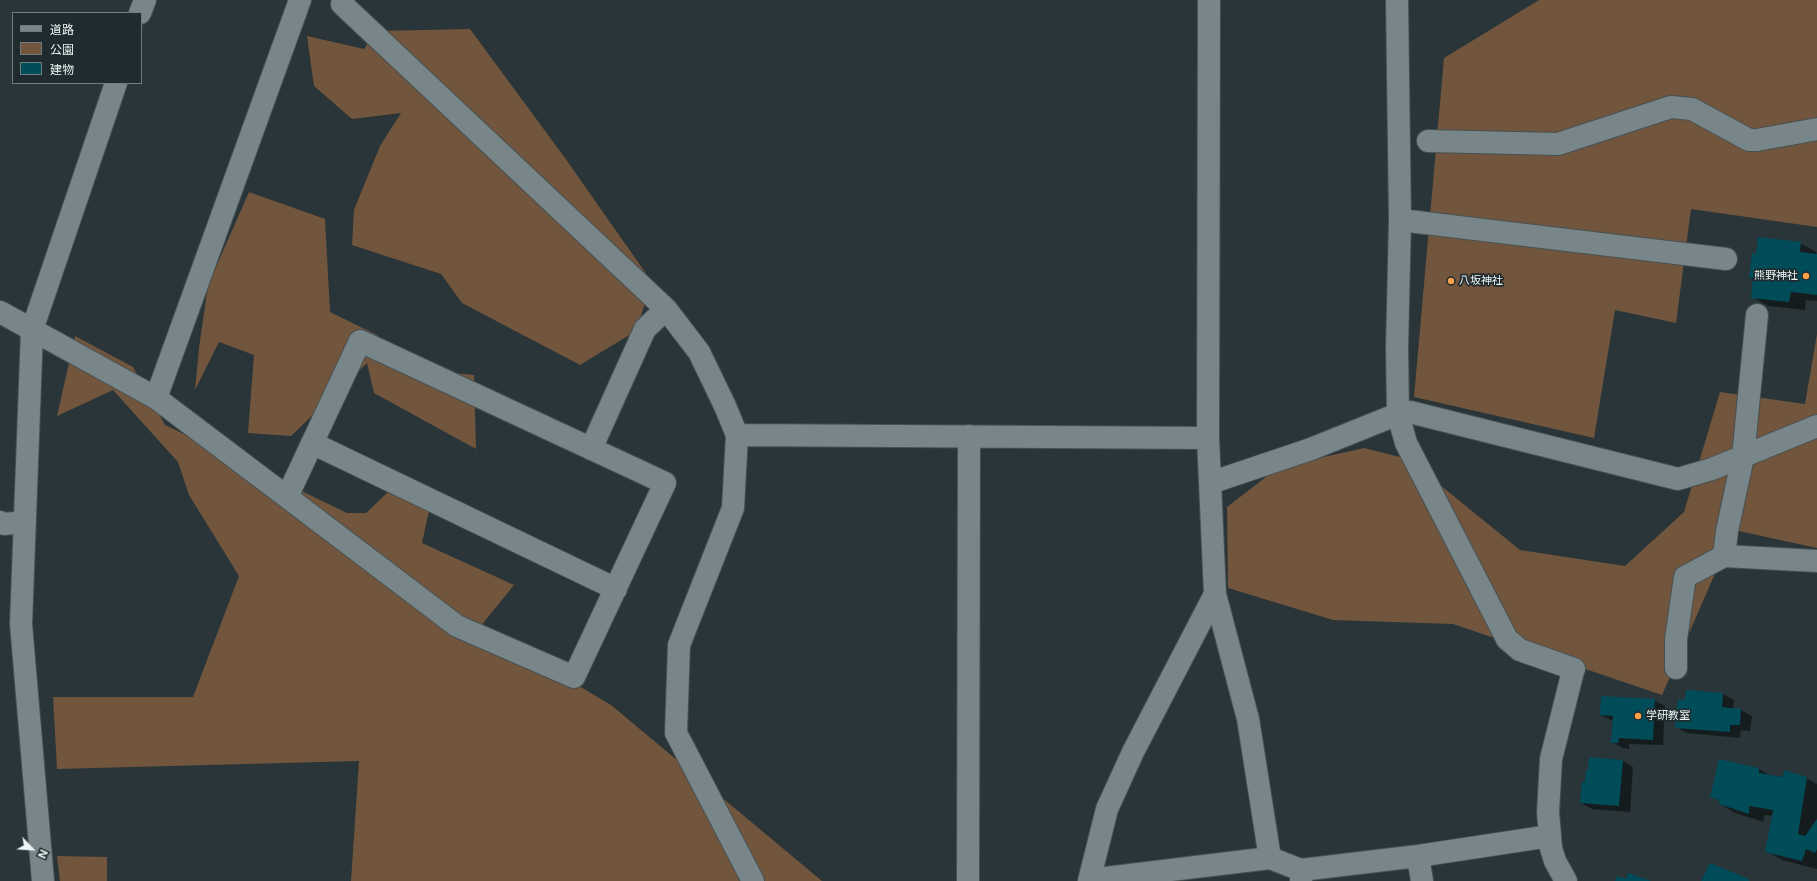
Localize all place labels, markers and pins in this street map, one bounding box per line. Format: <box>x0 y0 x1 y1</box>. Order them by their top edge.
place label: 熊野神社 <box>1754 269 1798 283</box>
marker: 熊野神社 <box>1801 271 1811 281</box>
place label: 八坂神社 <box>1459 274 1503 288</box>
marker: 八坂神社 <box>1446 276 1456 286</box>
place label: 学研教室 <box>1646 709 1690 723</box>
marker: 学研教室 <box>1633 711 1643 721</box>

